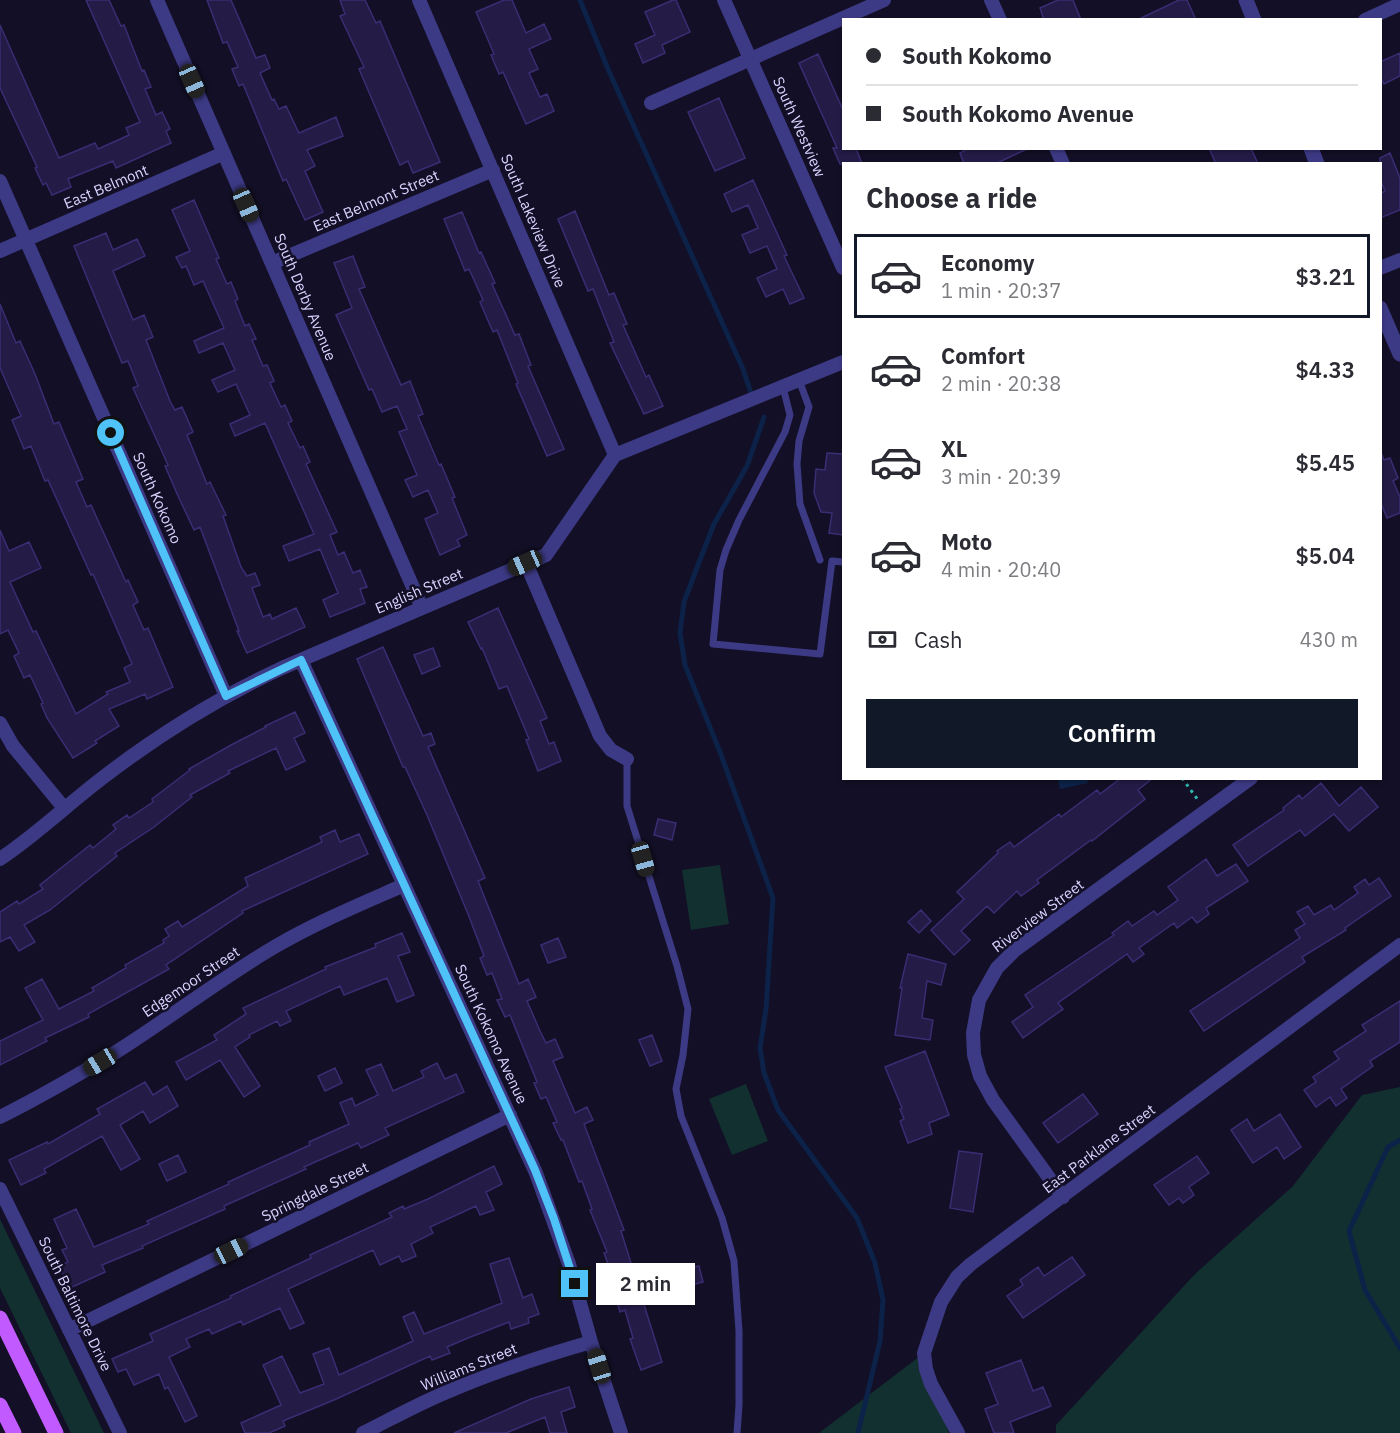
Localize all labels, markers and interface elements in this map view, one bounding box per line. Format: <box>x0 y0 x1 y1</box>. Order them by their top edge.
text: South Kokomo <box>902 41 1052 70</box>
car <box>176 61 208 101</box>
street label: South Westview <box>769 74 830 180</box>
text: South Kokomo Avenue <box>902 99 1134 128</box>
street label: South Lakeview Drive <box>497 151 570 291</box>
street label: East Belmont <box>61 160 151 213</box>
street label: East Belmont Street <box>310 165 442 236</box>
text: Choose a ride <box>866 180 1037 215</box>
car <box>230 185 262 225</box>
street label: South Derby Avenue <box>270 230 341 363</box>
text: Economy <box>941 248 1035 277</box>
icon: car <box>869 249 923 303</box>
text: $3.21 <box>1296 262 1355 291</box>
text: 1 min · 20:37 <box>941 277 1061 304</box>
text: Comfort <box>941 341 1025 370</box>
icon: car <box>869 342 923 396</box>
text: $4.33 <box>1296 355 1355 384</box>
text: 2 min · 20:38 <box>941 370 1061 397</box>
route start <box>97 419 124 446</box>
text: XL <box>941 434 967 463</box>
icon: car <box>869 435 923 489</box>
text: $5.45 <box>1296 448 1355 477</box>
street label: South Kokomo <box>129 449 186 546</box>
text: 3 min · 20:39 <box>941 463 1061 490</box>
text: Moto <box>941 527 992 556</box>
icon: car <box>869 528 923 582</box>
text: $5.04 <box>1296 541 1355 570</box>
car <box>505 547 545 579</box>
text: 4 min · 20:40 <box>941 556 1061 583</box>
street label: English Street <box>372 564 466 618</box>
icon: cash <box>866 623 899 656</box>
text: Cash <box>914 625 963 654</box>
text: 430 m <box>1300 626 1358 653</box>
button: Confirm <box>866 699 1358 768</box>
car <box>629 839 657 879</box>
street label: Riverview Street <box>988 875 1087 956</box>
street label: Edgemoor Street <box>138 942 243 1021</box>
street label: South Kokomo Avenue <box>451 961 532 1107</box>
car <box>80 1045 120 1079</box>
street label: East Parklane Street <box>1038 1100 1159 1197</box>
street label: Springdale Street <box>258 1157 371 1226</box>
street label: South Baltimore Drive <box>35 1233 116 1374</box>
car <box>211 1235 251 1267</box>
callout: 2 min <box>596 1263 695 1305</box>
route end <box>561 1270 588 1297</box>
text: 2 min <box>620 1270 671 1297</box>
street label: Williams Street <box>418 1339 520 1394</box>
car <box>585 1346 613 1386</box>

